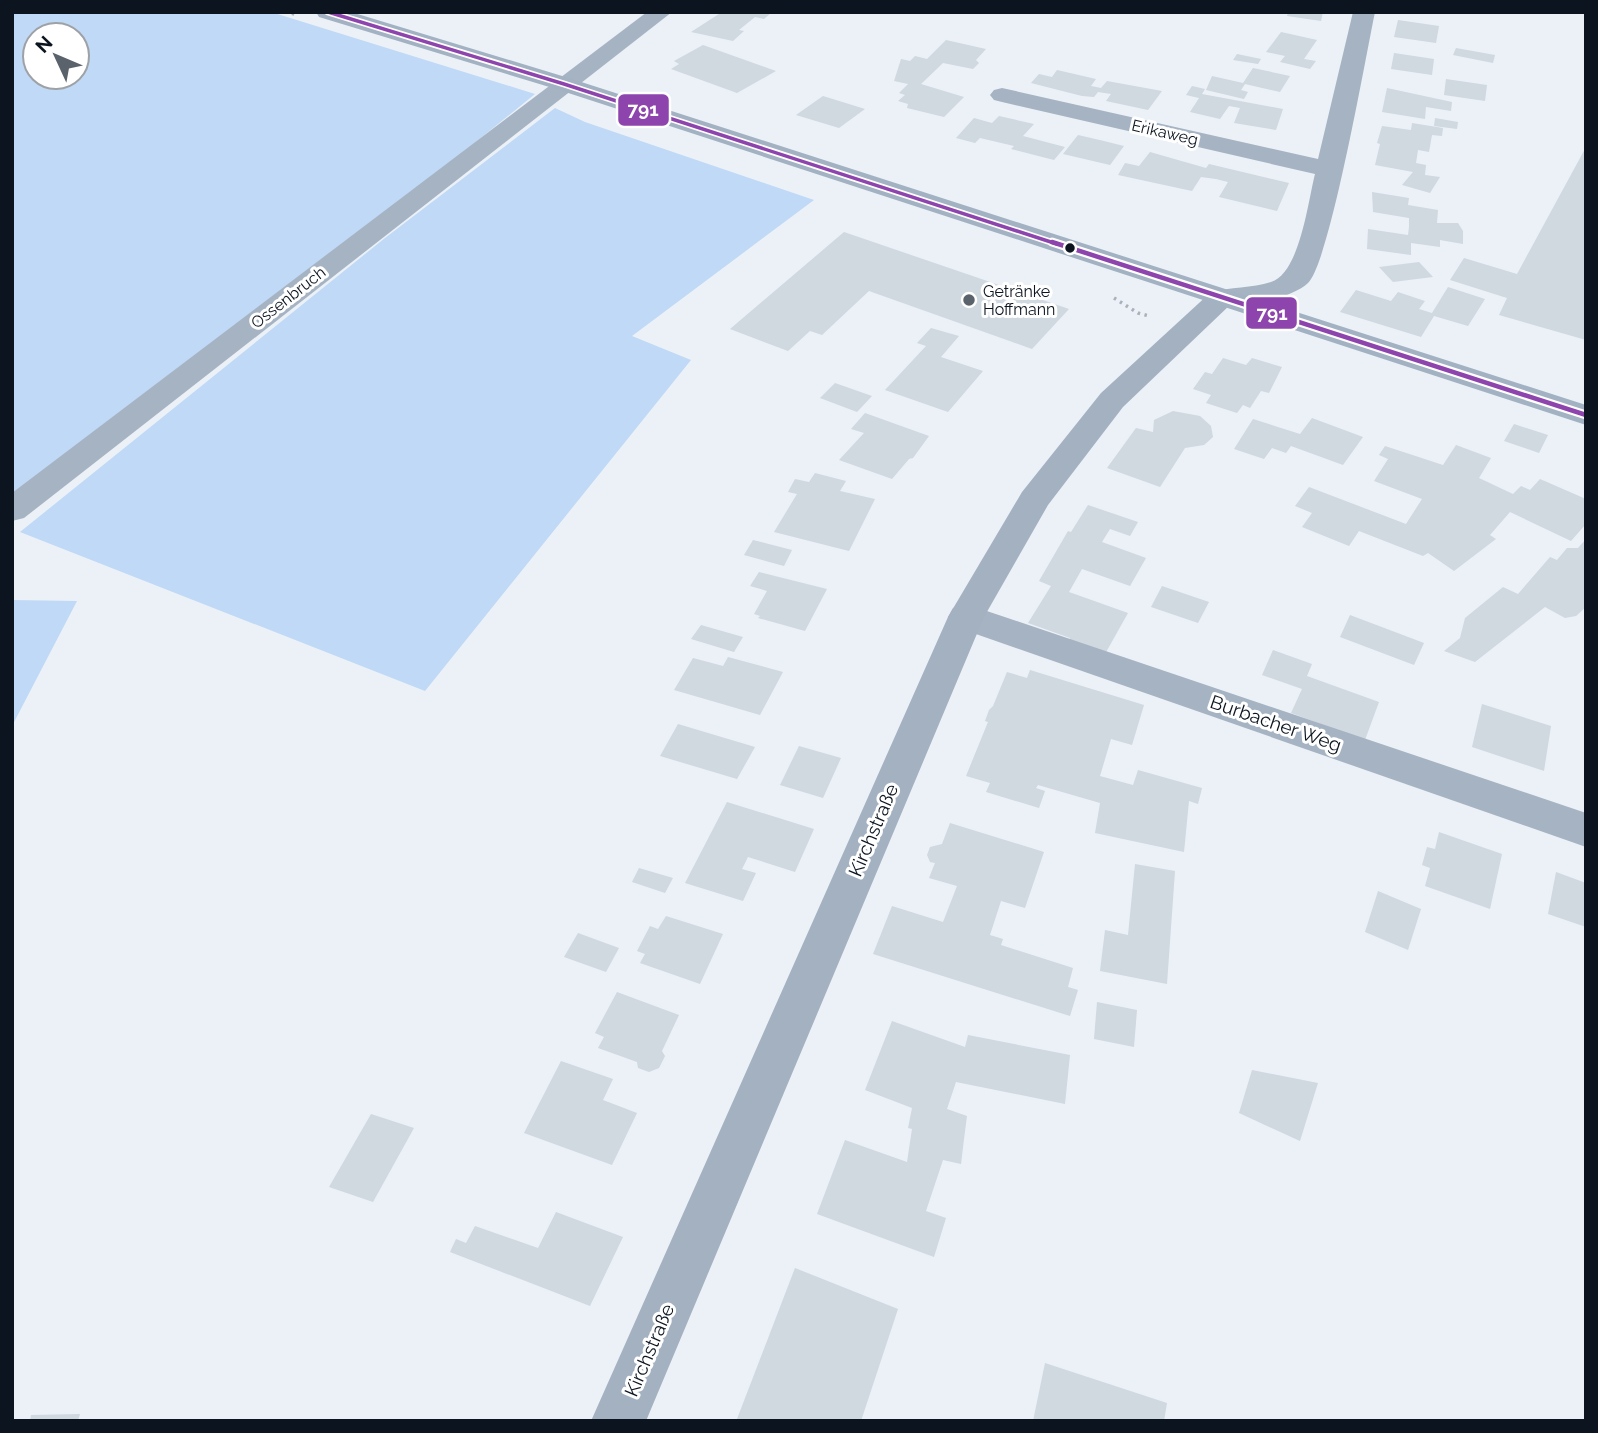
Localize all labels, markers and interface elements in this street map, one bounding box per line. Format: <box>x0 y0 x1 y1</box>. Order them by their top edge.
north arrow <box>21 21 91 91</box>
text: N <box>31 31 57 57</box>
line badge: 791 <box>617 93 670 127</box>
text: 791 <box>627 98 659 120</box>
street label: Erikaweg <box>1130 116 1200 149</box>
unlabelled marker <box>1063 241 1077 255</box>
street label: Ossenbruch <box>247 262 329 332</box>
place label: Getränke Hoffmann <box>983 282 1055 319</box>
marker: Getränke Hoffmann <box>961 292 977 308</box>
line badge: 791 <box>1245 296 1298 330</box>
text: 791 <box>1256 302 1288 324</box>
street label: Burbacher Weg <box>1208 690 1344 756</box>
street label: Kirchstraße <box>844 780 902 880</box>
street label: Kirchstraße <box>620 1300 678 1400</box>

